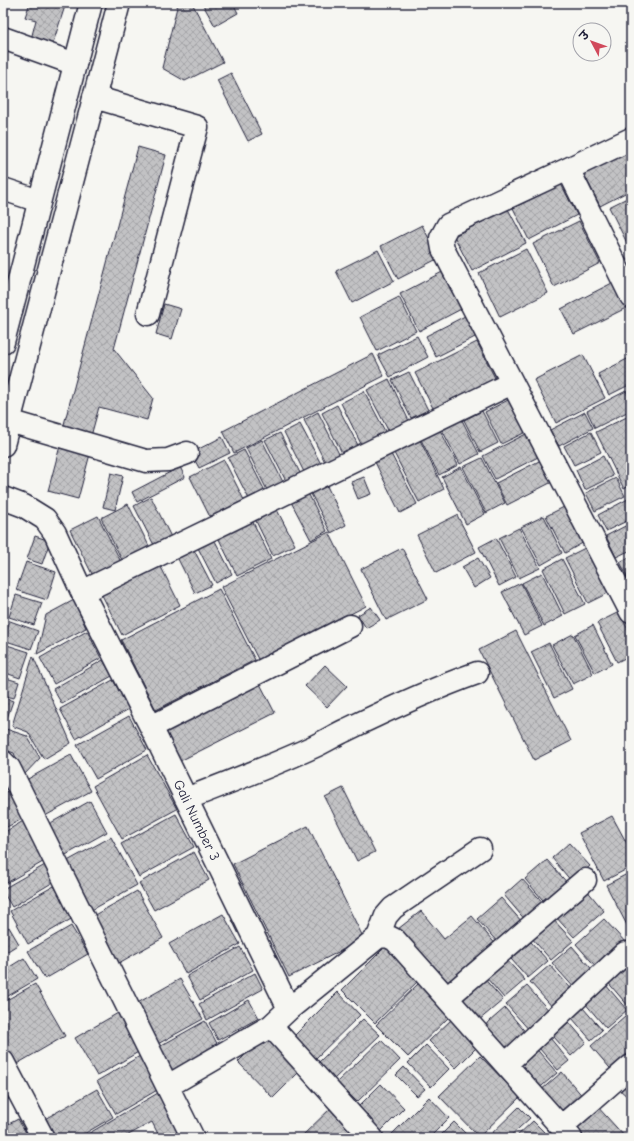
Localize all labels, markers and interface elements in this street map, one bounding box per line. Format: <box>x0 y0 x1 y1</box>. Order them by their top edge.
north arrow <box>572 22 612 62</box>
text: उ <box>577 27 593 44</box>
street label: Gali Number 3 <box>170 777 223 863</box>

